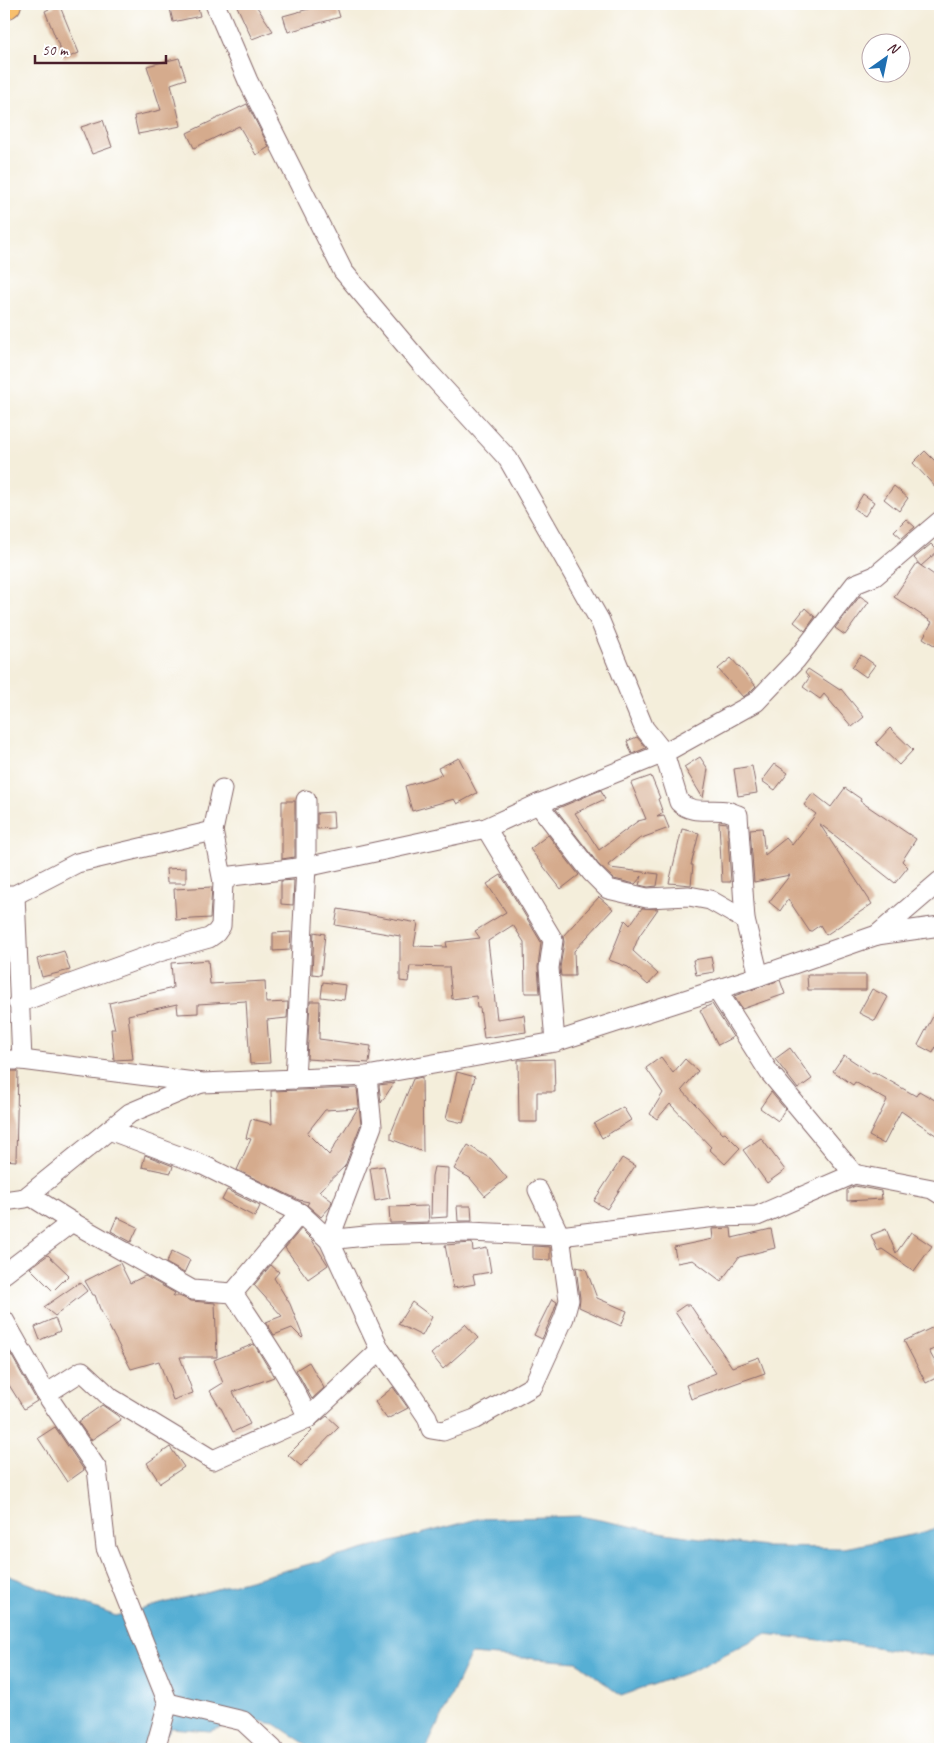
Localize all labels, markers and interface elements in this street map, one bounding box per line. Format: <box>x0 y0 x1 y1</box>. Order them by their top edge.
scale bar <box>35 32 166 64</box>
north arrow <box>862 32 912 82</box>
text: N <box>885 38 903 58</box>
text: 50 m <box>42 41 69 60</box>

